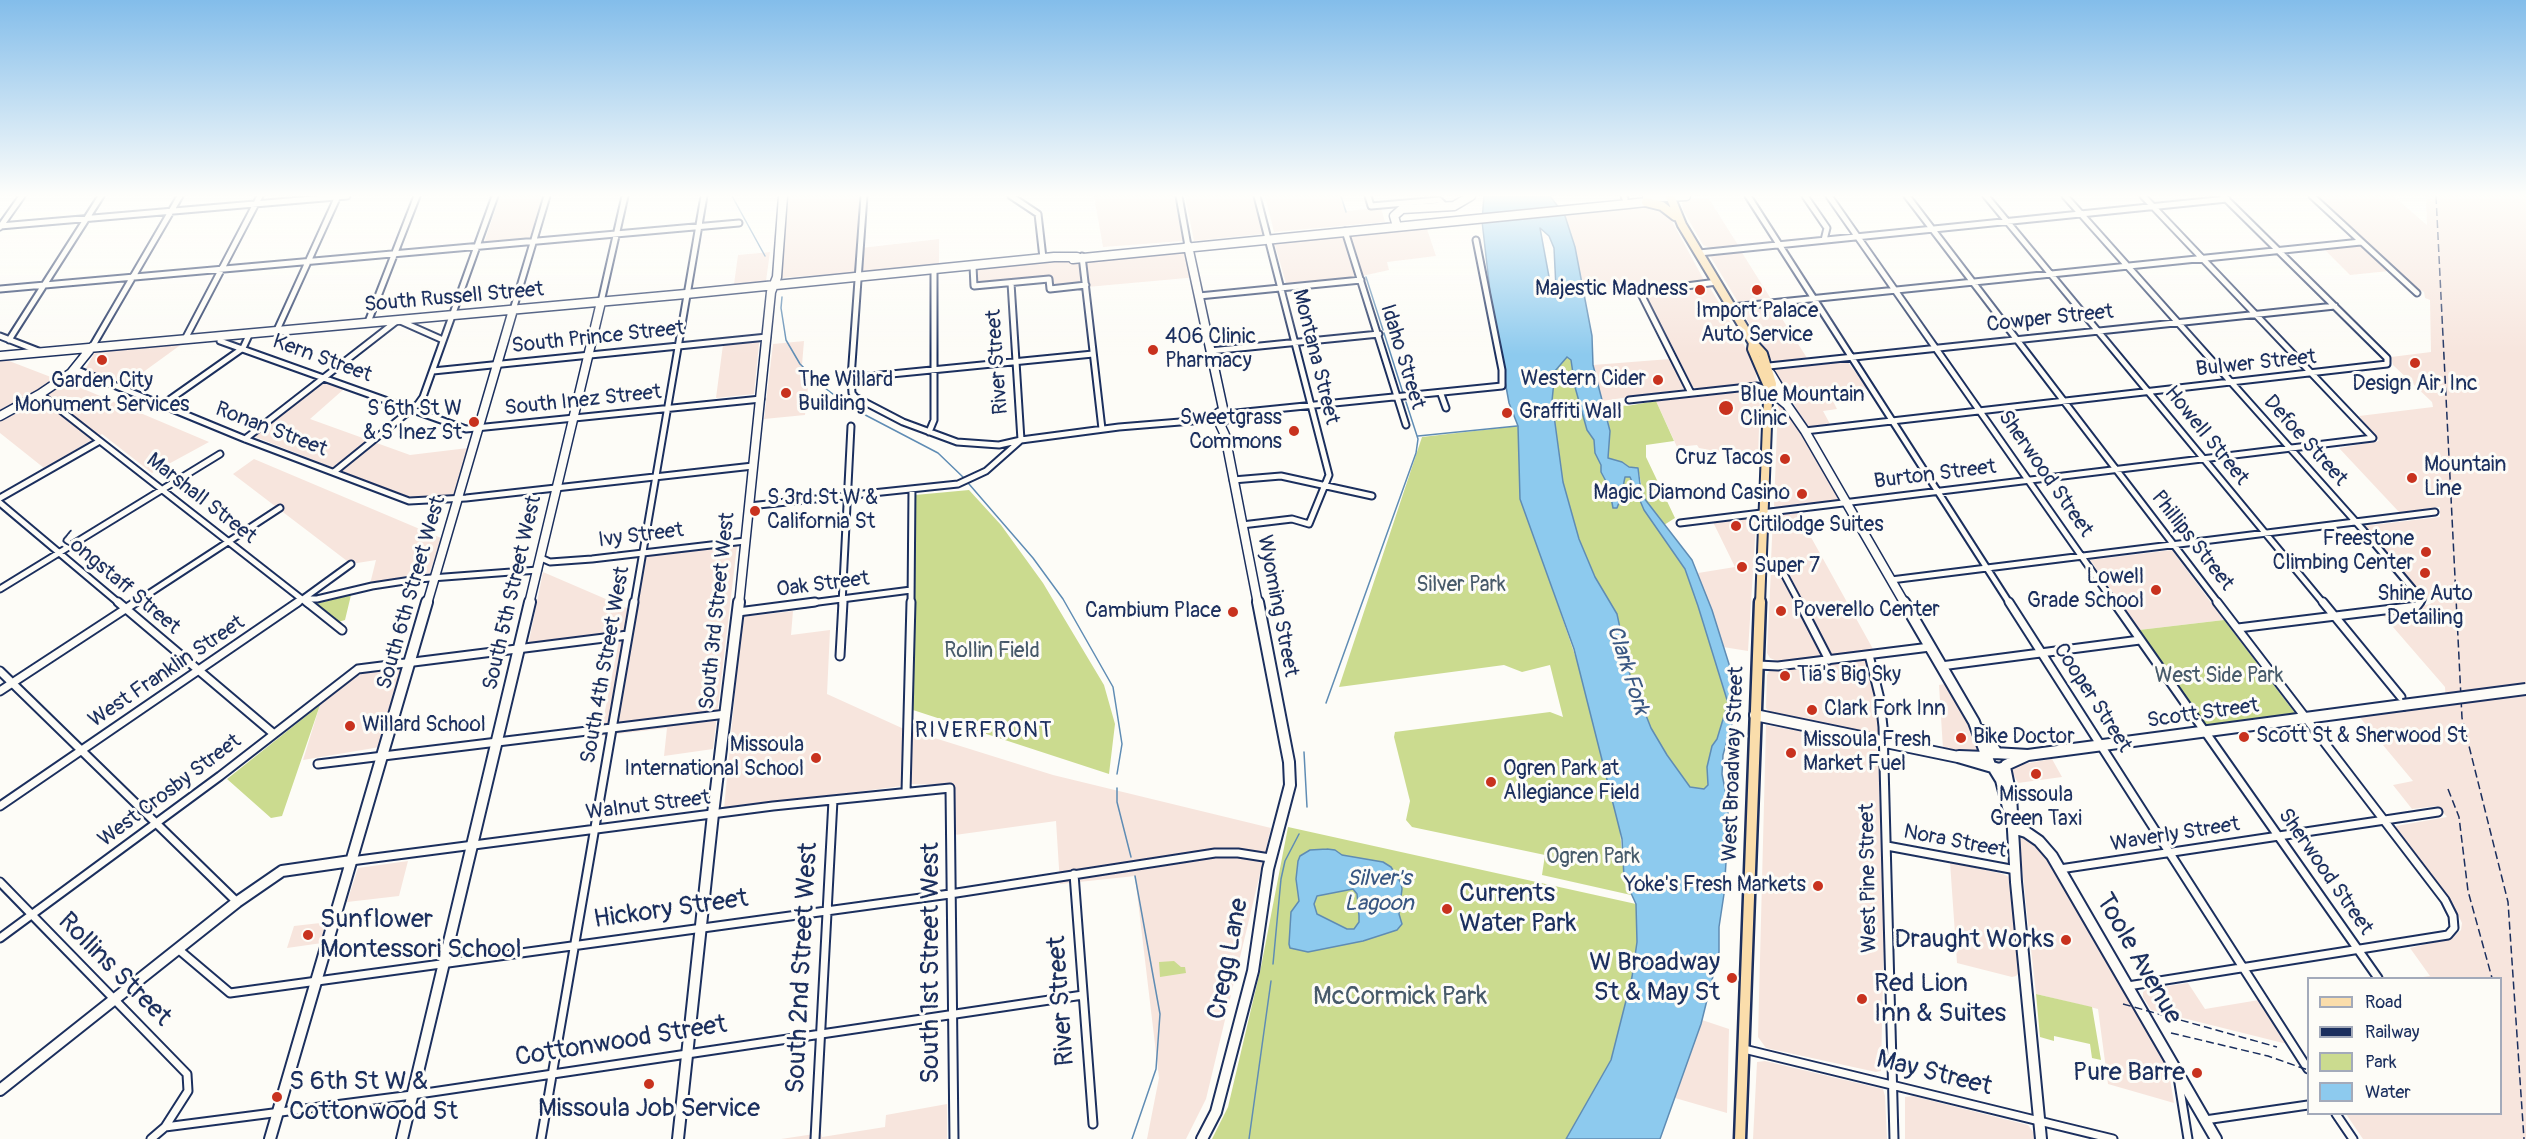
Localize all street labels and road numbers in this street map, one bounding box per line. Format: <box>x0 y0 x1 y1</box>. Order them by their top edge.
street label: South Russell Street <box>363 278 545 318</box>
street label: Montana Street <box>1286 287 1344 427</box>
street label: Cowper Street <box>1985 300 2115 338</box>
street label: Idaho Street <box>1374 301 1430 413</box>
street label: River Street <box>982 309 1014 415</box>
street label: South Prince Street <box>510 316 686 360</box>
street label: Kern Street <box>269 329 375 389</box>
street label: Bulwer Street <box>2195 345 2317 383</box>
street label: South Inez Street <box>503 380 663 422</box>
street label: Howell Street <box>2158 381 2254 491</box>
street label: Defoe Street <box>2258 390 2352 492</box>
street label: Ronan Street <box>212 397 330 463</box>
street label: Sherwood Street <box>1992 406 2098 542</box>
street label: Marshall Street <box>141 448 261 550</box>
street label: Burton Street <box>1872 455 1998 495</box>
street label: Phillips Street <box>2145 486 2239 596</box>
street label: South 5th Street West <box>478 493 548 693</box>
street label: South 6th Street West <box>372 494 452 692</box>
street label: South 3rd Street West <box>695 511 741 711</box>
street label: Ivy Street <box>597 518 685 554</box>
street label: Longstaff Street <box>55 526 185 640</box>
street label: Wyoming Street <box>1251 533 1303 679</box>
street label: South 4th Street West <box>576 565 636 765</box>
street label: Oak Street <box>775 567 871 603</box>
street label: West Franklin Street <box>84 611 250 733</box>
street label: Cooper Street <box>2047 639 2137 757</box>
street label: West Broadway Street <box>1718 666 1750 862</box>
street label: Scott Street <box>2145 694 2261 734</box>
street label: West Crosby Street <box>94 729 246 853</box>
street label: Walnut Street <box>584 786 712 826</box>
street label: West Pine Street <box>1855 803 1883 953</box>
street label: Sherwood Street <box>2272 804 2378 940</box>
street label: Waverly Street <box>2109 812 2241 858</box>
street label: Nora Street <box>1901 820 2009 864</box>
street label: South 2nd Street West <box>781 842 825 1094</box>
street label: South 1st Street West <box>915 842 947 1084</box>
street label: Hickory Street <box>592 884 750 936</box>
street label: Toole Avenue <box>2088 888 2188 1030</box>
street label: Cregg Lane <box>1202 896 1256 1022</box>
street label: Rollins Street <box>51 907 177 1033</box>
street label: River Street <box>1042 935 1082 1067</box>
street label: Cottonwood Street <box>513 1010 729 1074</box>
street label: May Street <box>1873 1045 1995 1103</box>

